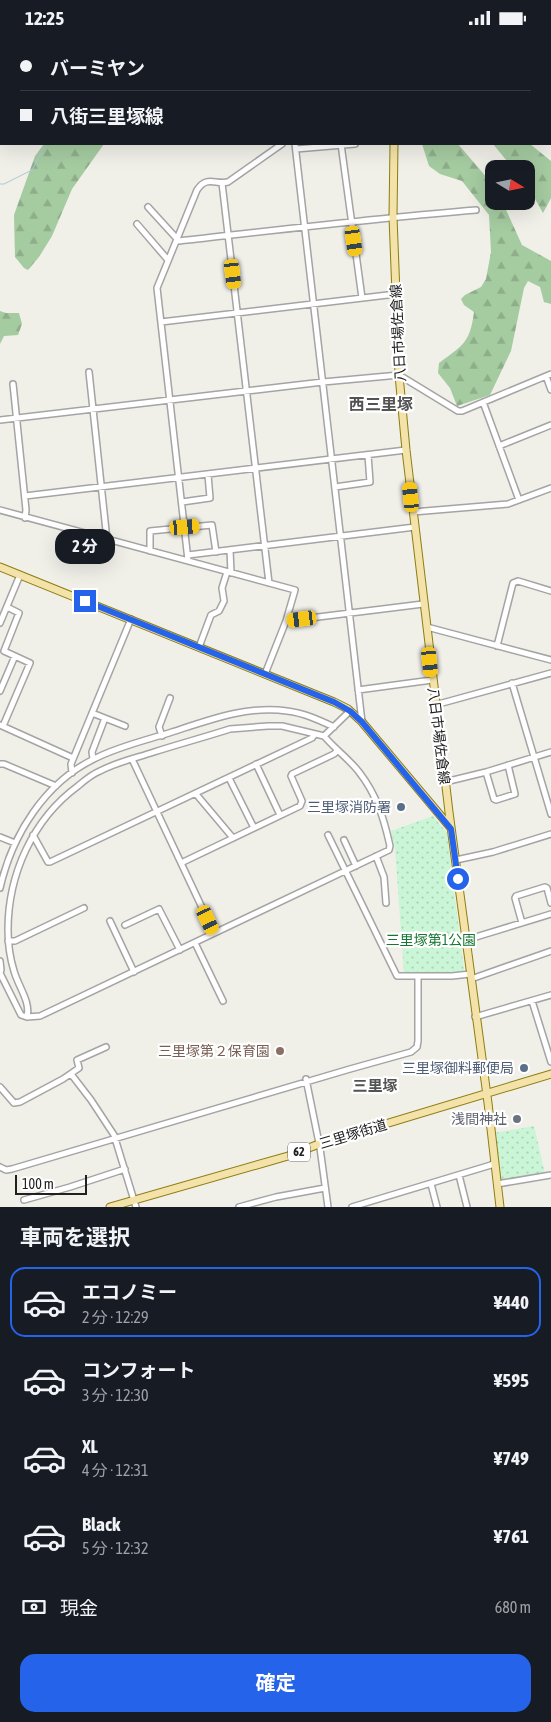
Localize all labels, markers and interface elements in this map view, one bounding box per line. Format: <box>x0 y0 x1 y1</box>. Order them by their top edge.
text: 12:25 <box>25 7 64 29</box>
text: バーミヤン <box>50 57 145 79</box>
text: 八街三里塚線 <box>50 105 164 127</box>
north arrow <box>485 160 535 210</box>
map controls <box>485 160 535 210</box>
car <box>344 225 363 257</box>
car <box>223 258 242 290</box>
street label: 八日市場佐倉線 <box>387 284 409 382</box>
district label: 西三里塚 <box>349 395 413 413</box>
car <box>401 481 420 513</box>
car <box>169 518 200 536</box>
callout: 2 分 <box>55 529 115 563</box>
text: 2 分 <box>72 537 98 555</box>
route end <box>74 590 96 612</box>
car <box>286 610 317 628</box>
car <box>420 646 439 678</box>
street label: 八日市場佐倉線 <box>425 686 453 786</box>
place label: 三里塚消防署 <box>307 799 391 815</box>
marker: 三里塚消防署 <box>395 801 407 813</box>
route start <box>447 868 469 890</box>
car <box>194 903 221 937</box>
park label: 三里塚第1公園 <box>386 932 476 948</box>
place label: 三里塚第２保育園 <box>158 1043 270 1059</box>
marker: 三里塚第２保育園 <box>274 1045 286 1057</box>
place label: 三里塚御料郵便局 <box>402 1060 514 1076</box>
marker: 三里塚御料郵便局 <box>518 1062 530 1074</box>
district label: 三里塚 <box>352 1077 398 1094</box>
place label: 浅間神社 <box>451 1111 507 1127</box>
marker: 浅間神社 <box>511 1113 523 1125</box>
street label: 三里塚街道 <box>317 1116 389 1152</box>
road number: 62 <box>288 1143 310 1161</box>
scale bar <box>15 1172 88 1195</box>
text: 100 m <box>22 1176 54 1192</box>
text: 車両を選択 <box>20 1224 130 1250</box>
icon: car <box>22 1280 67 1325</box>
text: エコノミー <box>82 1281 177 1303</box>
text: ¥440 <box>494 1291 529 1313</box>
text: 2 分 · 12:29 <box>82 1308 148 1326</box>
icon: car <box>22 1358 67 1403</box>
text: コンフォート <box>82 1359 195 1381</box>
text: ¥595 <box>494 1369 529 1391</box>
text: 3 分 · 12:30 <box>82 1386 148 1404</box>
text: XL <box>82 1435 98 1457</box>
icon: car <box>22 1436 67 1481</box>
text: ¥749 <box>494 1447 529 1469</box>
text: 4 分 · 12:31 <box>82 1461 148 1479</box>
text: Black <box>82 1513 120 1535</box>
icon: car <box>22 1514 67 1559</box>
text: ¥761 <box>494 1525 529 1547</box>
text: 5 分 · 12:32 <box>82 1539 148 1557</box>
icon: cash <box>20 1593 48 1621</box>
text: 現金 <box>60 1597 98 1619</box>
text: 680 m <box>495 1598 531 1616</box>
button: 確定 <box>20 1654 531 1712</box>

